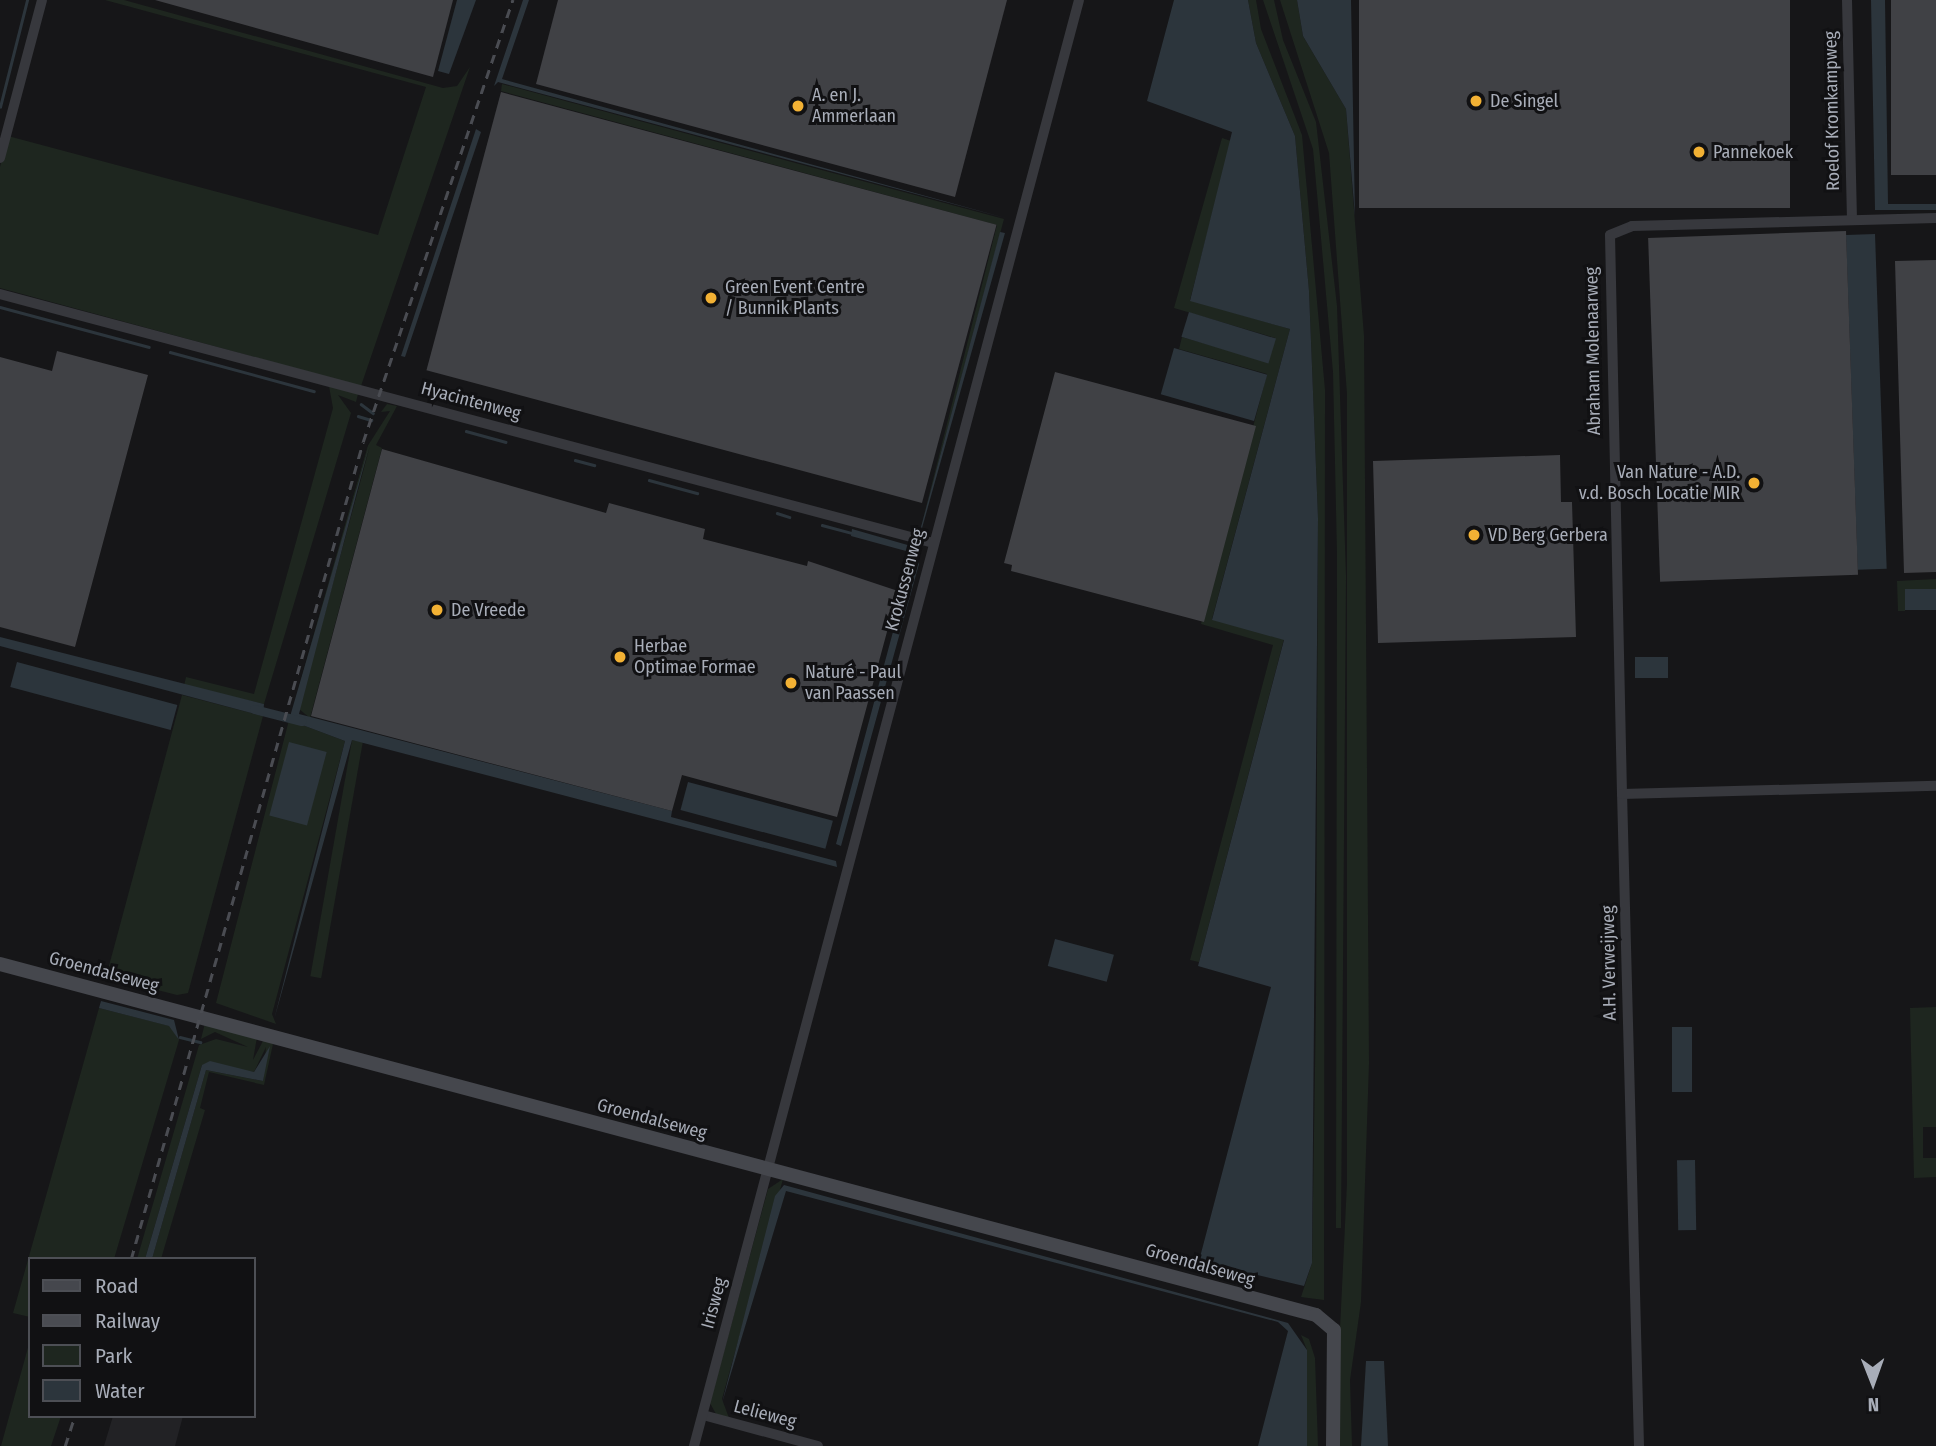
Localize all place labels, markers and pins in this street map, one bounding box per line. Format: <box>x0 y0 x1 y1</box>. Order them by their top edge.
place label: A. en J. Ammerlaan <box>812 85 896 128</box>
place label: De Singel <box>1490 90 1558 112</box>
marker: De Singel <box>1468 93 1484 109</box>
marker: A. en J. Ammerlaan <box>790 98 806 114</box>
place label: Pannekoek <box>1713 141 1793 163</box>
marker: Pannekoek <box>1691 144 1707 160</box>
place label: Green Event Centre / Bunnik Plants <box>725 277 865 320</box>
marker: Green Event Centre / Bunnik Plants <box>703 290 719 306</box>
place label: Van Nature - A.D. v.d. Bosch Locatie MIR <box>1579 462 1740 504</box>
marker: Van Nature - A.D. v.d. Bosch Locatie MIR <box>1746 475 1762 491</box>
place label: VD Berg Gerbera <box>1488 524 1608 546</box>
marker: VD Berg Gerbera <box>1466 527 1482 543</box>
place label: De Vreede <box>451 599 526 621</box>
marker: De Vreede <box>429 602 445 618</box>
place label: Herbae Optimae Formae <box>634 636 756 678</box>
marker: Herbae Optimae Formae <box>612 649 628 665</box>
place label: Naturé - Paul van Paassen <box>805 662 901 704</box>
marker: Naturé - Paul van Paassen <box>783 675 799 691</box>

